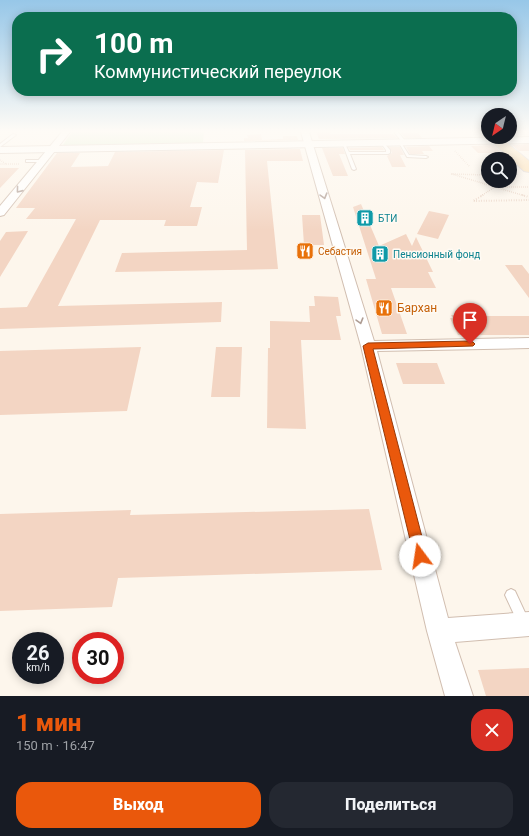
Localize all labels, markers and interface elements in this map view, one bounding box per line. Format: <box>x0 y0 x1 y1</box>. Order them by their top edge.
text: 100 m <box>94 27 173 60</box>
icon: right <box>28 28 80 80</box>
text: Коммунистический переулок <box>94 61 342 82</box>
north arrow <box>481 108 517 144</box>
map controls <box>481 108 517 188</box>
button: search <box>481 152 517 188</box>
one-way arrow <box>16 185 23 193</box>
one-way arrow <box>319 193 328 200</box>
building icon: БТИ <box>355 208 375 228</box>
place label: БТИ <box>378 213 397 224</box>
restaurant icon: Себастия <box>295 241 315 261</box>
building icon: Пенсионный фонд <box>370 244 390 264</box>
place label: Себастия <box>318 246 362 257</box>
place label: Пенсионный фонд <box>393 249 480 260</box>
restaurant icon: Бархан <box>374 298 394 318</box>
place label: Бархан <box>397 301 437 315</box>
pin <box>453 303 487 344</box>
icon: arrive <box>459 309 481 331</box>
one-way arrow <box>355 318 364 325</box>
position arrow <box>399 535 441 577</box>
speed limit sign: 30 <box>72 632 124 684</box>
text: 26 <box>27 641 49 665</box>
text: km/h <box>26 662 50 673</box>
text: 1 мин <box>16 709 81 737</box>
button: close <box>471 709 513 751</box>
text: 150 m · 16:47 <box>16 738 95 753</box>
button: Выход <box>16 782 261 828</box>
button: Поделиться <box>269 782 513 828</box>

